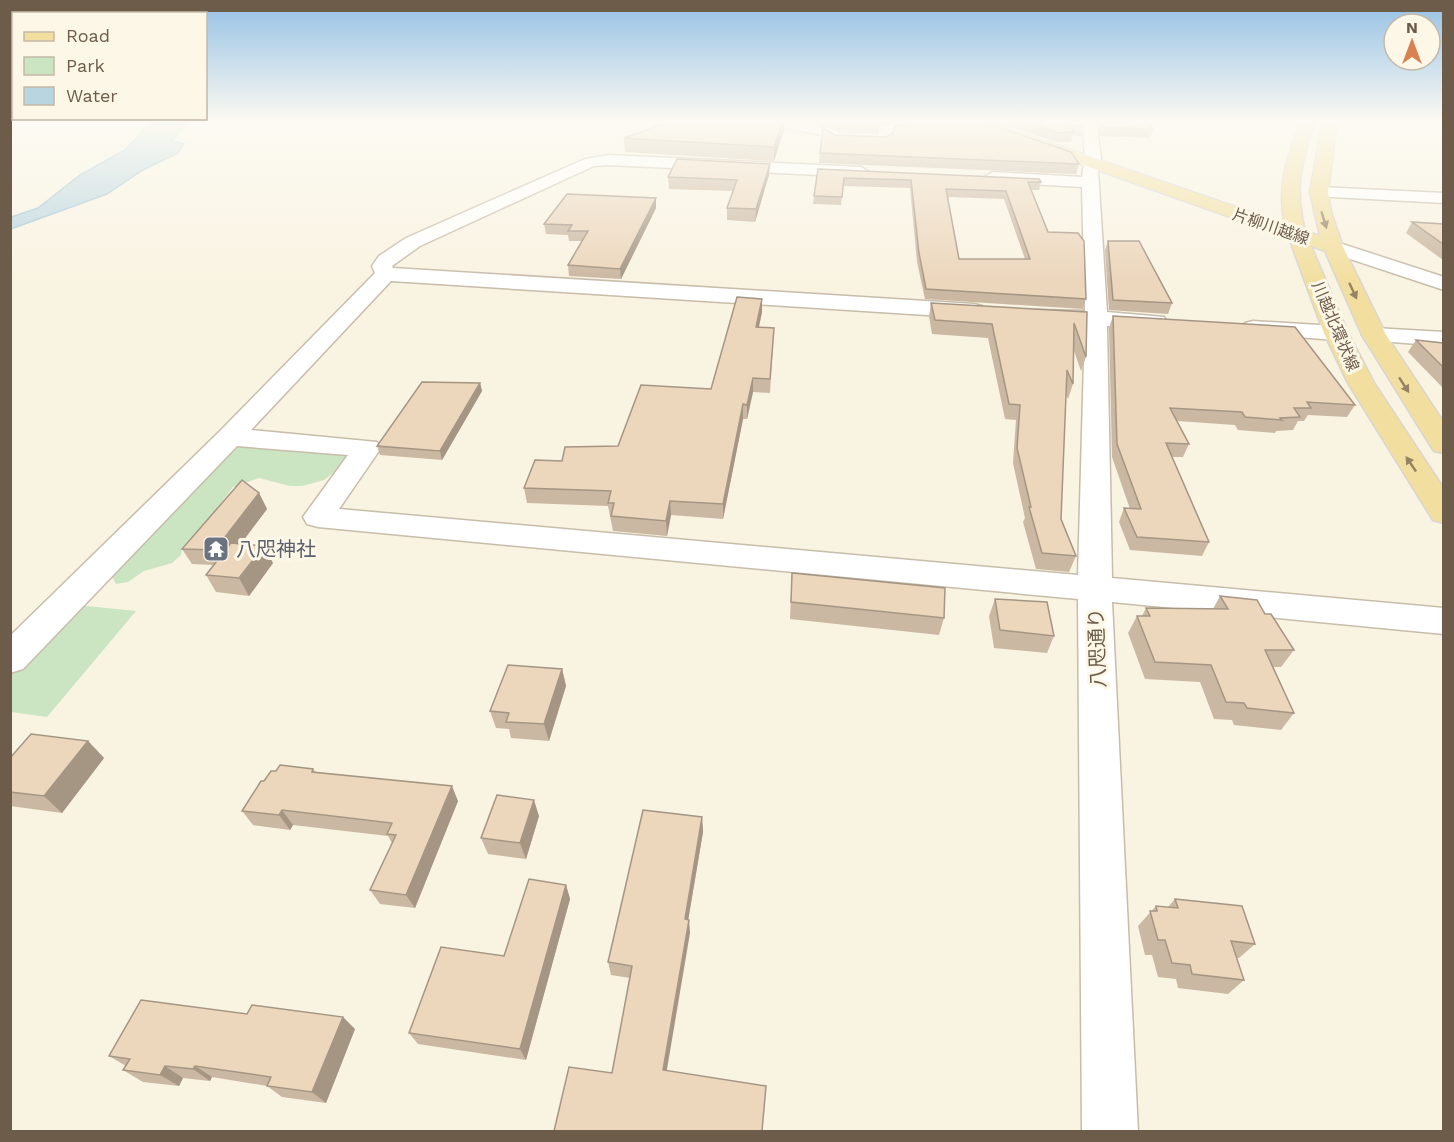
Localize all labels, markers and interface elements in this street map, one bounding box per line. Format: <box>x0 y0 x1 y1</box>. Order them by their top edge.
legend <box>12 12 207 120</box>
north arrow <box>1382 12 1442 72</box>
text: N <box>1406 18 1418 37</box>
text: Road <box>66 25 110 46</box>
text: Park <box>66 55 105 76</box>
text: Water <box>66 85 118 106</box>
street label: 片柳川越線 <box>1230 204 1312 248</box>
one-way arrow <box>1320 211 1329 229</box>
street label: 川越北環状線 <box>1308 278 1363 374</box>
one-way arrow <box>1349 282 1358 299</box>
one-way arrow <box>1398 377 1409 393</box>
one-way arrow <box>1405 457 1417 473</box>
temple icon: 八咫神社 <box>201 534 231 564</box>
place label: 八咫神社 <box>236 537 316 561</box>
street label: 八咫通り <box>1084 608 1110 688</box>

